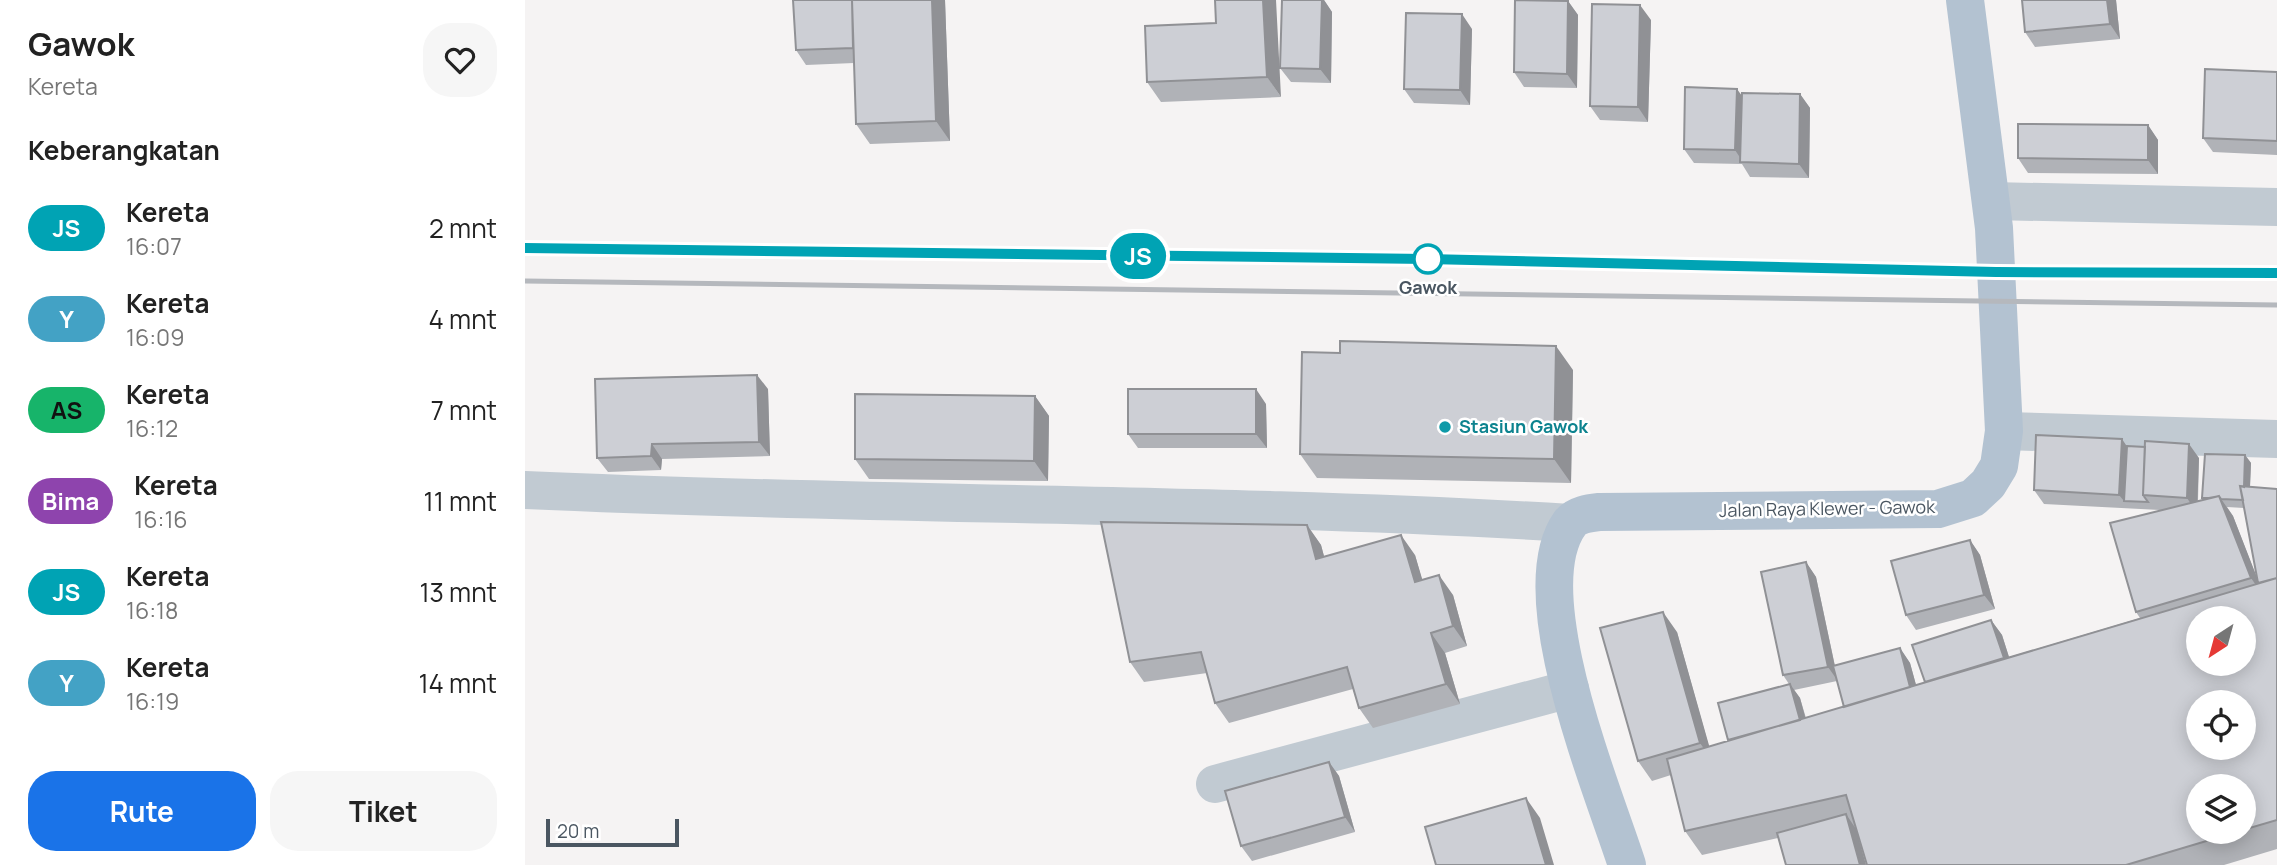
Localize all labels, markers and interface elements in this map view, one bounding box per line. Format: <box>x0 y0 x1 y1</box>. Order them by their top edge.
text: Gawok <box>28 21 134 66</box>
button: heart <box>423 23 497 97</box>
text: Kereta <box>28 70 98 102</box>
text: Keberangkatan <box>28 132 220 168</box>
text: Kereta <box>126 194 209 230</box>
text: 2 mnt <box>429 210 497 246</box>
text: JS <box>53 211 80 244</box>
text: 16:07 <box>126 230 182 262</box>
line badge: JS <box>1107 233 1169 279</box>
text: JS <box>1124 239 1152 272</box>
marker: Gawok <box>1413 244 1443 274</box>
place label: Gawok <box>1399 275 1458 299</box>
text: Kereta <box>126 285 209 321</box>
text: 4 mnt <box>429 301 497 337</box>
text: Y <box>59 302 74 335</box>
text: 16:09 <box>126 321 184 353</box>
text: Kereta <box>126 376 209 412</box>
text: 7 mnt <box>431 392 497 428</box>
text: AS <box>51 393 82 426</box>
text: 16:12 <box>126 412 178 444</box>
place label: Stasiun Gawok <box>1459 414 1589 438</box>
marker: Stasiun Gawok <box>1437 419 1453 435</box>
text: Kereta <box>134 467 218 503</box>
text: 11 mnt <box>424 483 497 519</box>
text: Bima <box>42 484 99 517</box>
street label: Jalan Raya Klewer - Gawok <box>1719 494 1936 522</box>
text: 16:16 <box>134 503 188 535</box>
text: Kereta <box>126 558 209 594</box>
text: 13 mnt <box>419 574 497 610</box>
text: JS <box>53 575 80 608</box>
text: 16:18 <box>126 594 178 626</box>
north arrow <box>2186 606 2256 676</box>
map controls <box>2186 606 2256 844</box>
text: Kereta <box>126 649 209 685</box>
text: 14 mnt <box>418 665 497 701</box>
text: Y <box>59 666 74 699</box>
text: 16:19 <box>126 685 179 717</box>
button: locate <box>2186 690 2256 760</box>
button: Rute <box>28 771 256 851</box>
button: Tiket <box>270 771 497 851</box>
button: layers <box>2186 774 2256 844</box>
scale bar <box>546 816 679 848</box>
text: 20 m <box>557 818 599 844</box>

